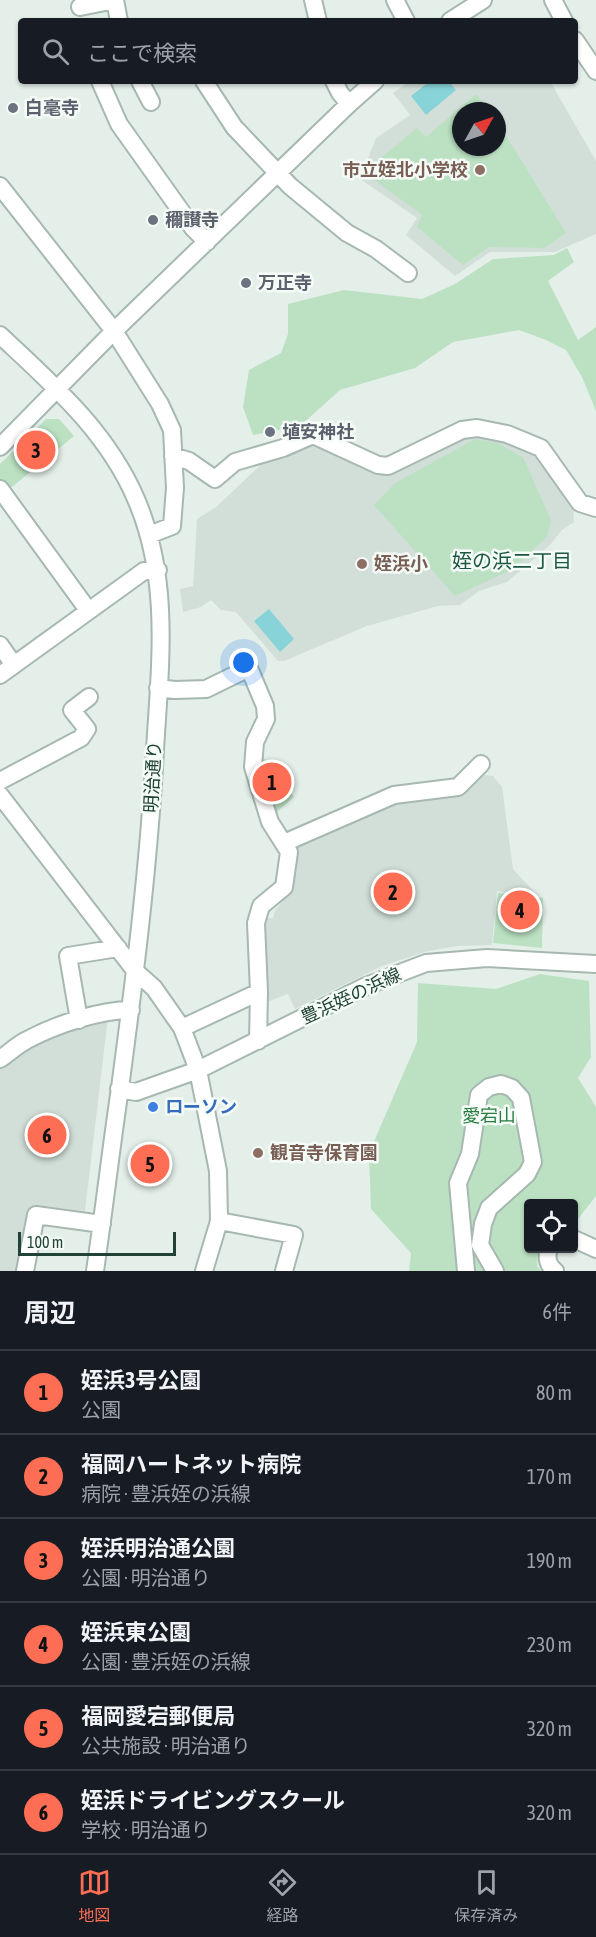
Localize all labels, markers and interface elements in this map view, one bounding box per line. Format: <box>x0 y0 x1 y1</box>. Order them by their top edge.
search box <box>18 18 578 84</box>
icon: search <box>39 35 72 68</box>
text: ここで検索 <box>87 40 197 66</box>
place label: 白毫寺 <box>25 97 79 118</box>
marker: 白毫寺 <box>6 101 20 115</box>
north arrow <box>452 102 506 156</box>
place label: 市立姪北小学校 <box>342 159 468 180</box>
marker: 市立姪北小学校 <box>473 163 487 177</box>
place label: 穪讃寺 <box>165 209 219 230</box>
marker: 穪讃寺 <box>146 213 160 227</box>
place label: 万正寺 <box>258 272 312 293</box>
marker: 万正寺 <box>239 276 253 290</box>
place label: 埴安神社 <box>282 421 354 442</box>
marker: 埴安神社 <box>263 425 277 439</box>
pin: 3 <box>16 428 56 472</box>
district label: 姪の浜二丁目 <box>452 549 572 572</box>
place label: 姪浜小 <box>374 553 428 574</box>
marker: 姪浜小 <box>355 557 369 571</box>
your location <box>229 648 258 677</box>
street label: 明治通り <box>140 740 165 813</box>
pin: 1 <box>252 760 292 804</box>
pin: 2 <box>374 870 412 914</box>
pin: 4 <box>500 888 540 932</box>
street label: 豊浜姪の浜線 <box>297 963 404 1028</box>
place label: ローソン <box>165 1096 237 1117</box>
marker: ローソン <box>146 1100 160 1114</box>
park label: 愛宕山 <box>462 1105 516 1126</box>
pin: 6 <box>28 1112 66 1158</box>
pin: 5 <box>130 1142 170 1186</box>
place label: 観音寺保育園 <box>270 1142 378 1163</box>
marker: 観音寺保育園 <box>251 1146 265 1160</box>
map controls <box>524 1199 578 1253</box>
button: locate <box>524 1199 578 1253</box>
scale bar <box>18 1229 176 1256</box>
text: 100 m <box>27 1233 63 1251</box>
text: 周辺 <box>24 1298 76 1328</box>
text: 6件 <box>543 1300 572 1323</box>
text: 姪浜3号公園 <box>81 1367 201 1393</box>
text: 1 <box>39 1381 48 1404</box>
text: 80 m <box>536 1381 572 1404</box>
text: 公園 <box>81 1398 121 1421</box>
text: 福岡ハートネット病院 <box>81 1451 301 1477</box>
text: 2 <box>39 1465 48 1488</box>
text: 170 m <box>527 1465 572 1488</box>
text: 病院 · 豊浜姪の浜線 <box>81 1482 251 1505</box>
text: 姪浜明治通公園 <box>81 1535 235 1561</box>
text: 3 <box>39 1549 48 1572</box>
text: 190 m <box>527 1549 572 1572</box>
text: 公園 · 明治通り <box>81 1566 211 1589</box>
text: 姪浜東公園 <box>81 1619 191 1645</box>
text: 4 <box>39 1633 48 1656</box>
text: 230 m <box>527 1633 572 1656</box>
text: 公園 · 豊浜姪の浜線 <box>81 1650 251 1673</box>
text: 福岡愛宕郵便局 <box>81 1703 235 1729</box>
text: 5 <box>39 1717 48 1740</box>
text: 320 m <box>527 1717 572 1740</box>
text: 公共施設 · 明治通り <box>81 1734 251 1757</box>
text: 姪浜ドライビングスクール <box>81 1787 345 1813</box>
text: 6 <box>39 1801 48 1824</box>
text: 320 m <box>527 1801 572 1824</box>
text: 学校 · 明治通り <box>81 1818 211 1841</box>
tab: 地図 <box>78 1866 111 1926</box>
tab: 経路 <box>266 1866 299 1926</box>
tab: 保存済み <box>454 1866 518 1926</box>

